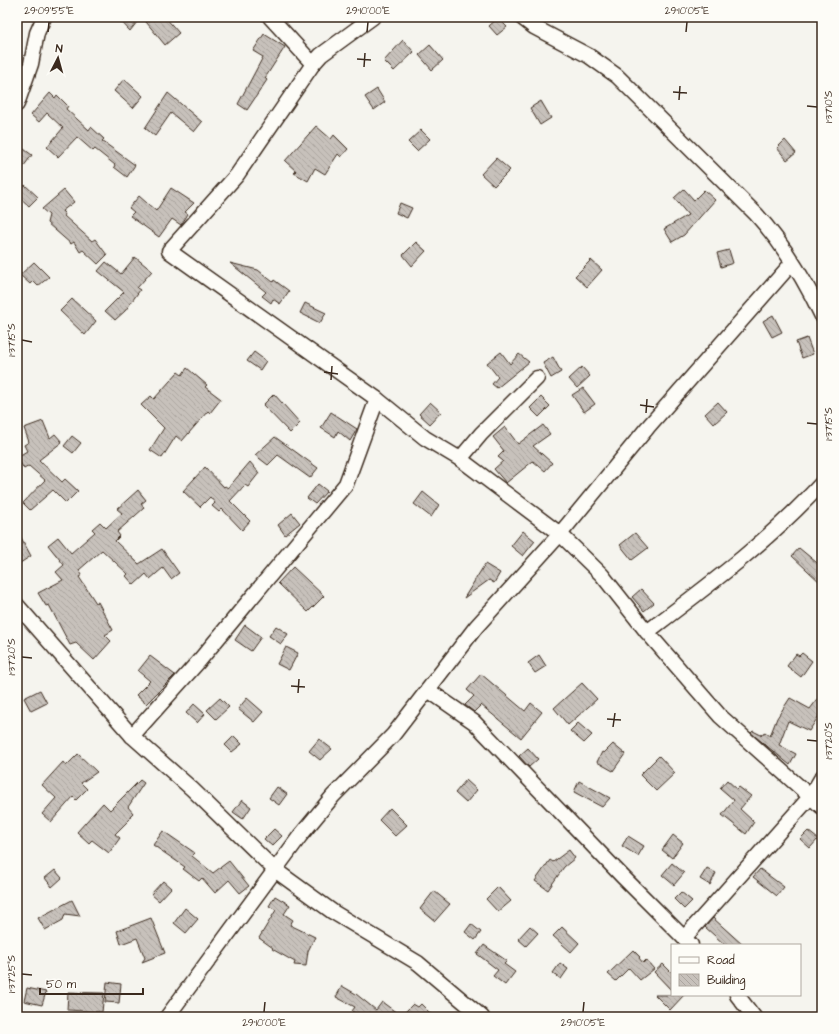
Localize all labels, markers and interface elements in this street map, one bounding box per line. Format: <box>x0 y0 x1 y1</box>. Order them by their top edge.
text: 29°09'55"E <box>24 4 74 18</box>
text: 29°10'00"E <box>346 4 390 18</box>
text: 29°10'05"E <box>665 4 709 18</box>
north arrow <box>38 38 78 78</box>
text: N <box>55 41 63 56</box>
text: 1°37'10"S <box>822 90 836 123</box>
text: 1°37'15"S <box>5 323 19 357</box>
text: 1°37'15"S <box>822 407 836 441</box>
text: 1°37'20"S <box>5 638 19 676</box>
text: 1°37'20"S <box>822 722 836 760</box>
legend <box>671 944 801 996</box>
text: Road <box>707 952 735 969</box>
text: 1°37'25"S <box>5 954 19 993</box>
scale bar <box>40 970 143 996</box>
text: Building <box>707 972 745 990</box>
text: 50 m <box>46 976 77 993</box>
text: 29°10'00"E <box>242 1016 286 1030</box>
text: 29°10'05"E <box>561 1016 605 1030</box>

